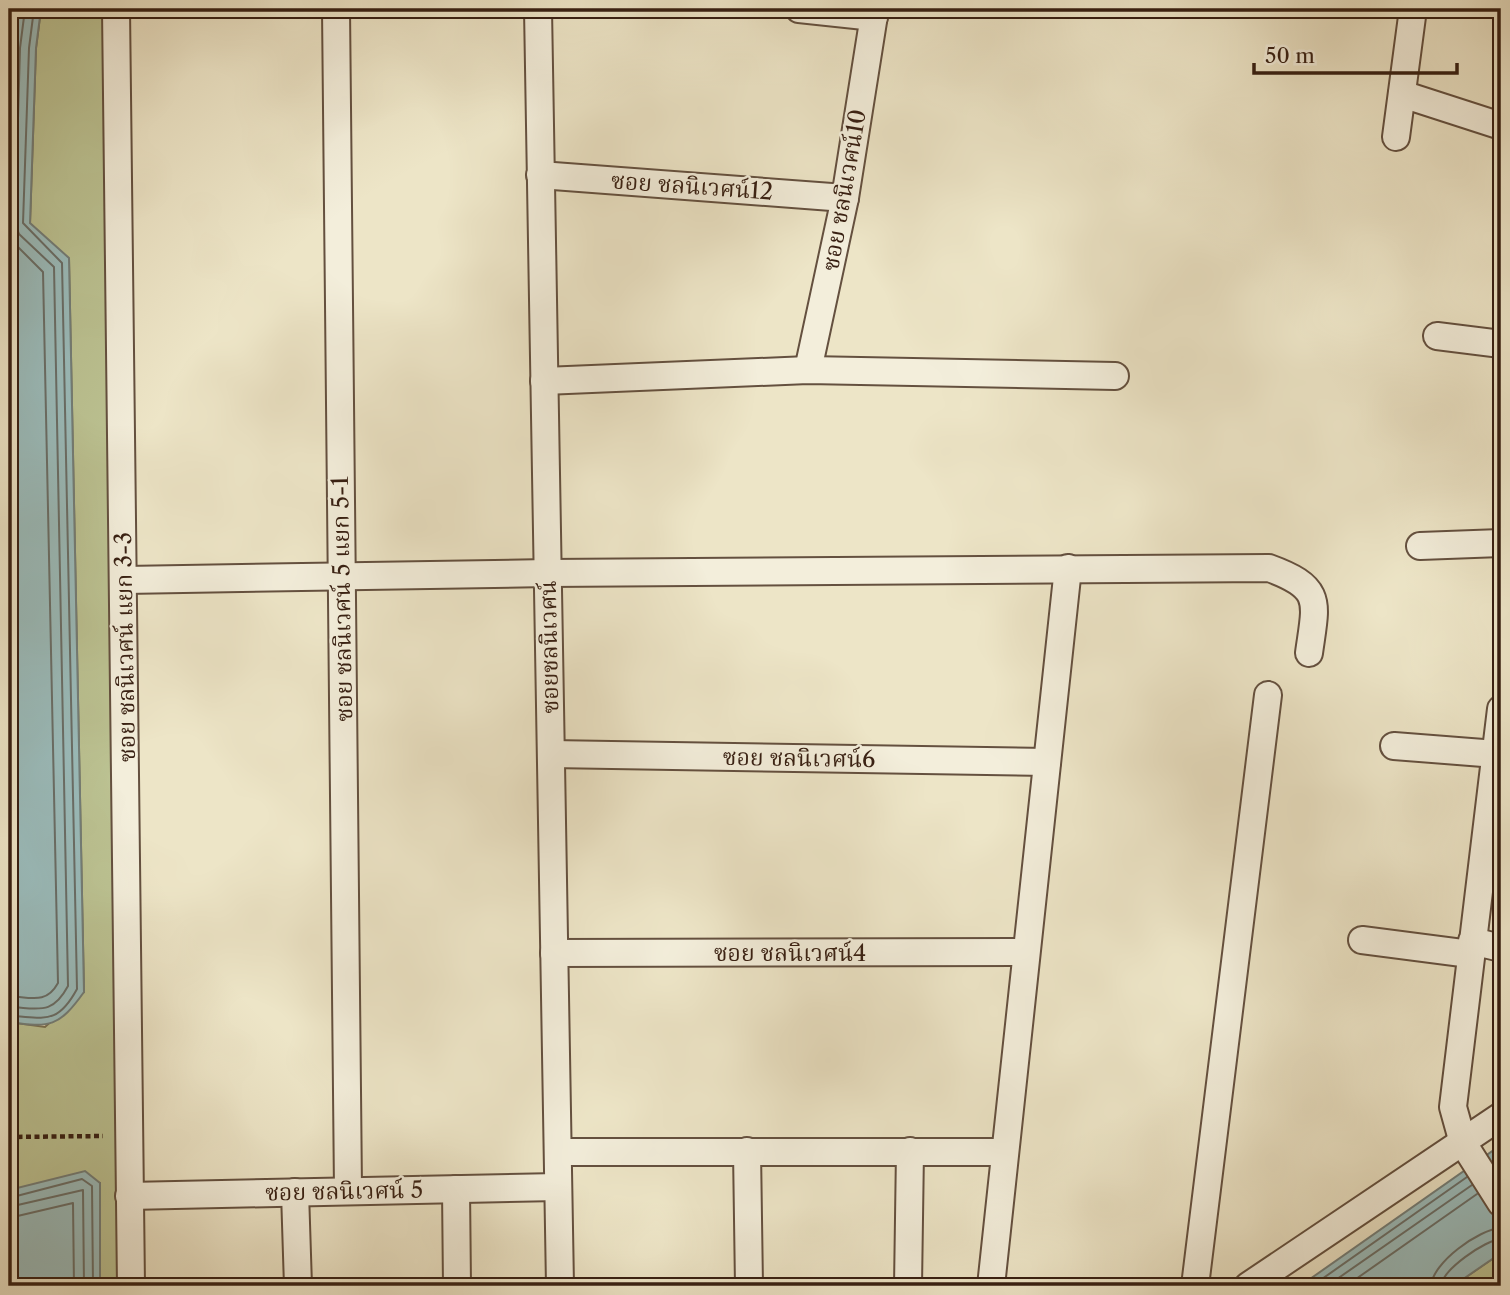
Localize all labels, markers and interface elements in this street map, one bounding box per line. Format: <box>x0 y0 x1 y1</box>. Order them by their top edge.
scale bar <box>1254 32 1458 76</box>
text: 50 m <box>1265 43 1315 68</box>
street label: ซอย ชลนิเวศน์10 <box>816 107 872 273</box>
street label: ซอย ชลนิเวศน์12 <box>610 166 774 206</box>
street label: ซอย ชลนิเวศน์ 5 แยก 5-1 <box>326 476 358 722</box>
street label: ซอย ชลนิเวศน์ แยก 3-3 <box>109 532 141 762</box>
street label: ซอยชลนิเวศน์ <box>534 580 564 714</box>
street label: ซอย ชลนิเวศน์6 <box>722 743 876 773</box>
street label: ซอย ชลนิเวศน์4 <box>714 939 866 967</box>
street label: ซอย ชลนิเวศน์ 5 <box>265 1176 423 1206</box>

